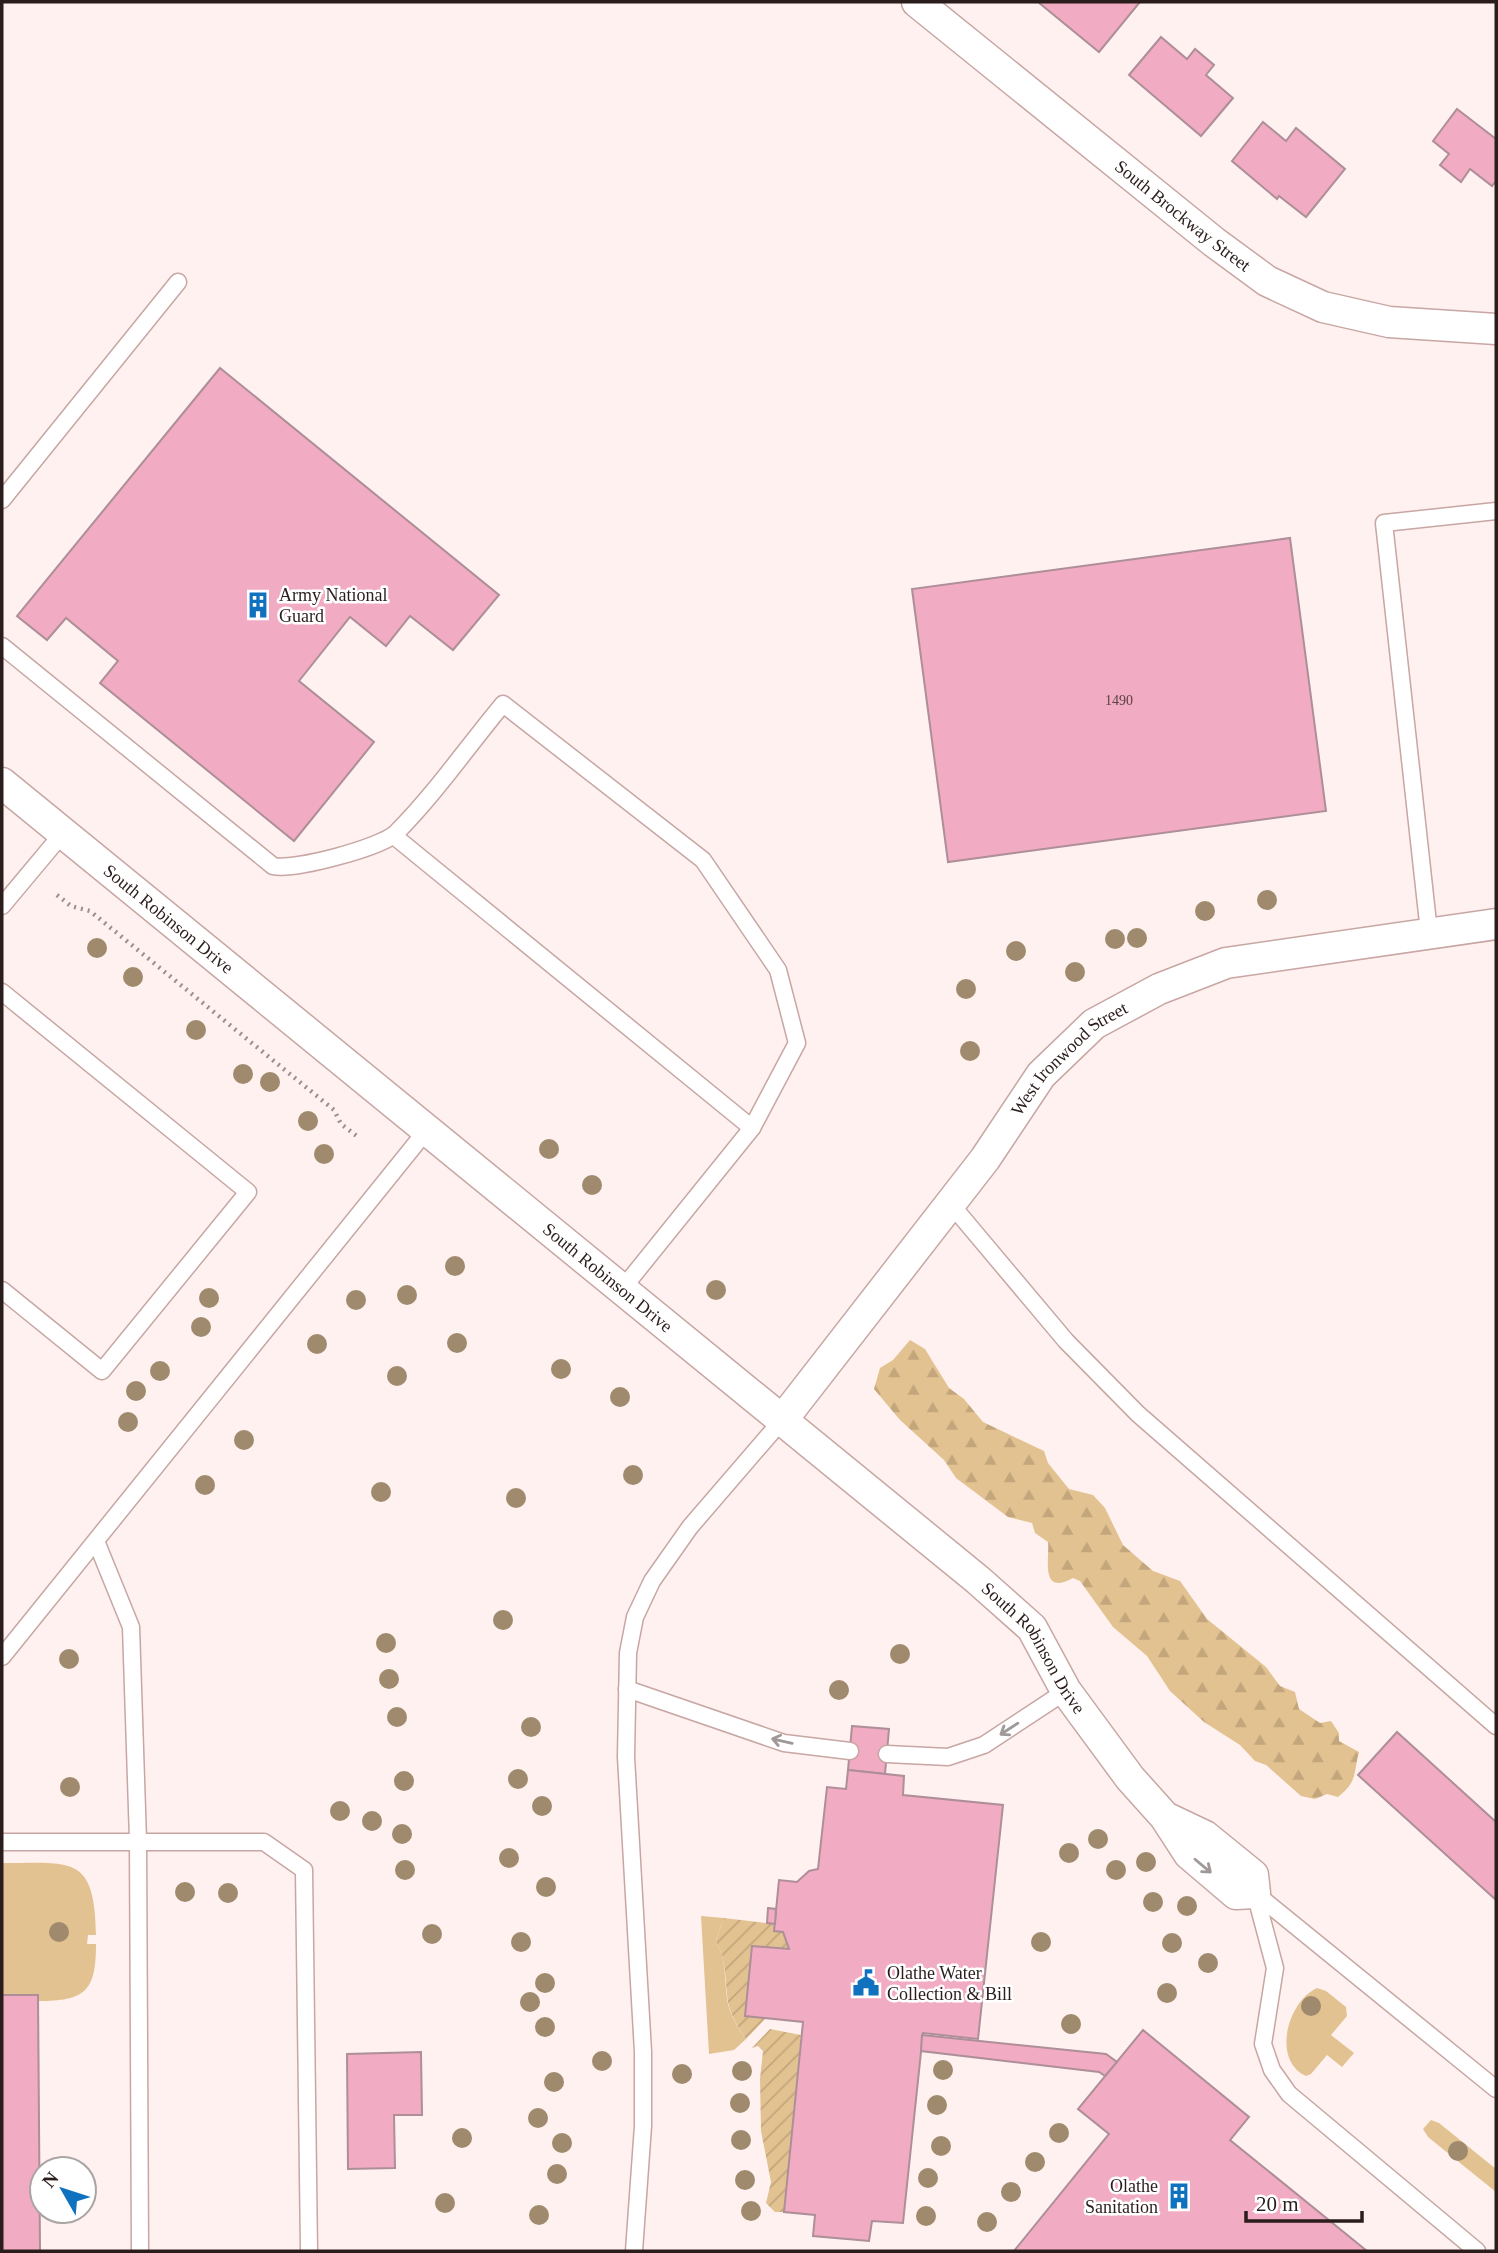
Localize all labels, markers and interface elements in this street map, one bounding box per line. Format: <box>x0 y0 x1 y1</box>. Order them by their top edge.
street label: South Brockway Street <box>1111 156 1254 275</box>
place label: Army National Guard <box>279 585 387 626</box>
building icon: Army National Guard <box>243 590 273 620</box>
house number: 1490 <box>1105 693 1133 708</box>
street label: South Robinson Drive <box>100 860 237 978</box>
street label: West Ironwood Street <box>1007 998 1131 1119</box>
street label: South Robinson Drive <box>539 1219 676 1336</box>
street label: South Robinson Drive <box>978 1578 1089 1718</box>
one-way arrow <box>1000 1721 1019 1736</box>
one-way arrow <box>771 1734 794 1747</box>
one-way arrow <box>1194 1858 1212 1874</box>
place label: Olathe Water Collection & Bill <box>887 1963 1012 2004</box>
public building icon: Olathe Water Collection & Bill <box>851 1968 881 1998</box>
north arrow <box>28 2155 98 2225</box>
text: N <box>38 2167 63 2192</box>
place label: Olathe Sanitation <box>1085 2176 1158 2217</box>
scale bar <box>1246 2180 1362 2224</box>
building icon: Olathe Sanitation <box>1164 2181 1194 2211</box>
text: 20 m <box>1256 2192 1299 2216</box>

